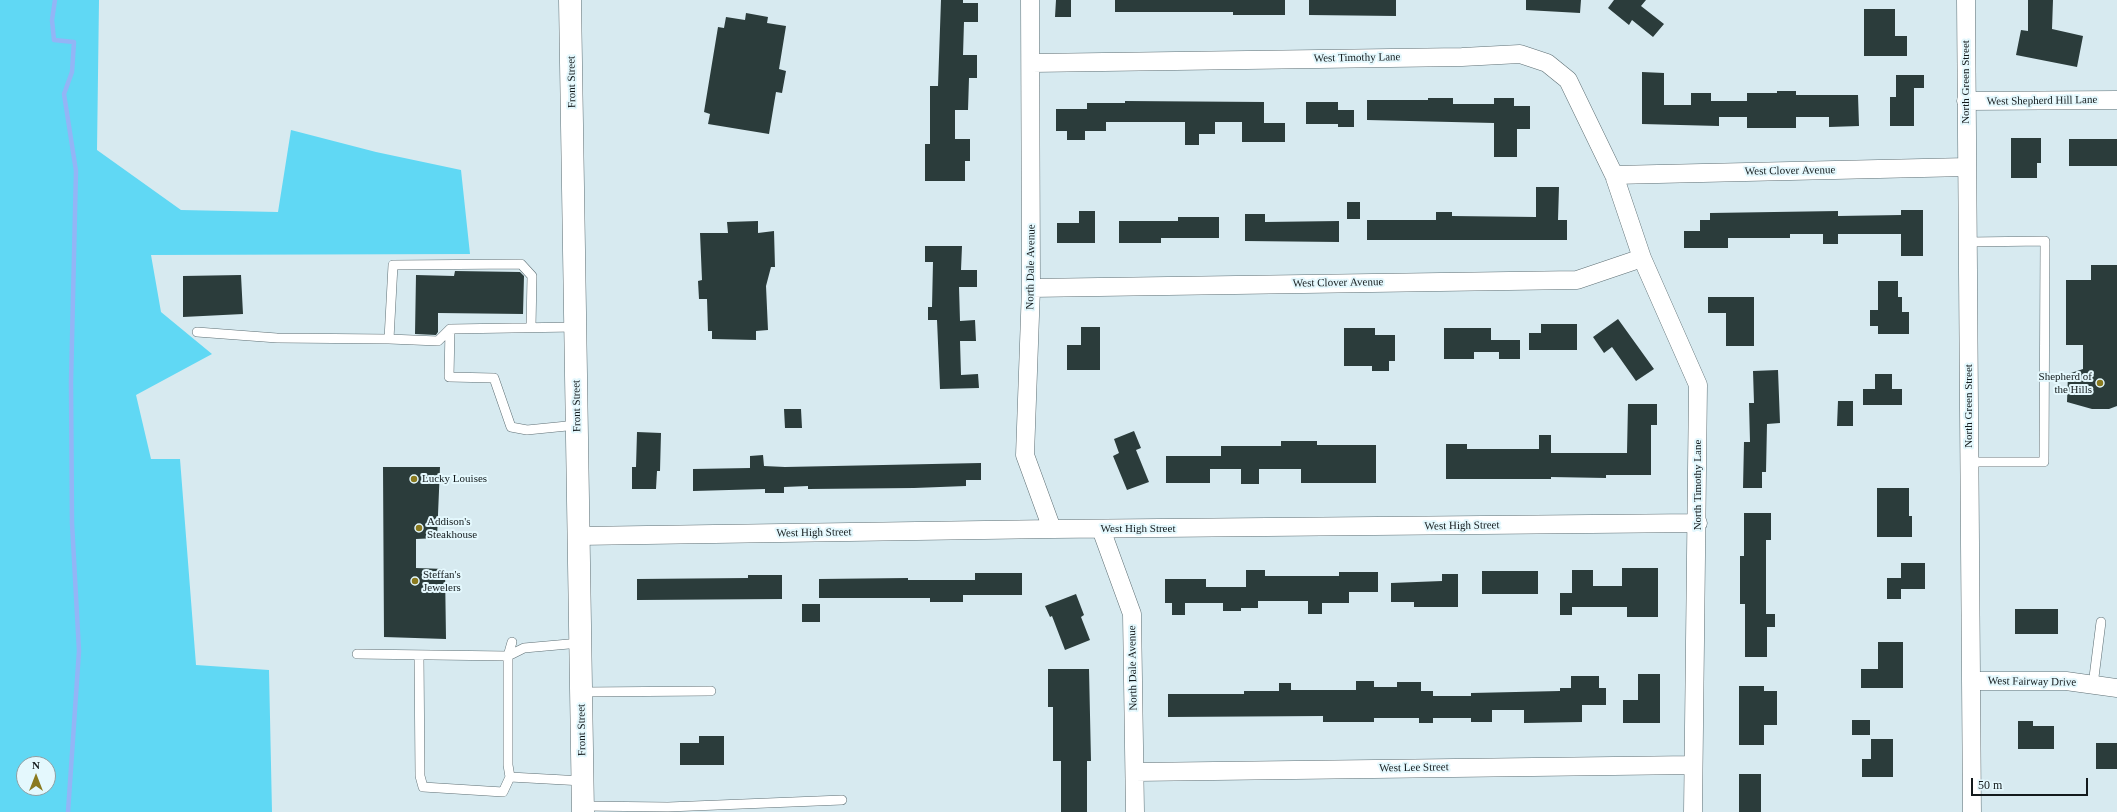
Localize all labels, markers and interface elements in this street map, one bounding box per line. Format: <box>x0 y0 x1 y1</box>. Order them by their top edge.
street label: North Green Street <box>1959 40 1973 124</box>
street label: West Timothy Lane <box>1314 51 1400 65</box>
street label: Front Street <box>565 56 579 108</box>
street label: West Shepherd Hill Lane <box>1987 93 2097 109</box>
street label: West Clover Avenue <box>1745 164 1835 178</box>
street label: North Dale Avenue <box>1024 224 1038 310</box>
street label: West Clover Avenue <box>1293 276 1383 290</box>
street label: North Green Street <box>1962 364 1976 448</box>
place label: Shepherd of the Hills <box>2039 370 2092 396</box>
marker: Shepherd of the Hills <box>2095 378 2105 388</box>
street label: Front Street <box>570 380 584 432</box>
street label: North Timothy Lane <box>1691 440 1705 530</box>
place label: Lucky Louises <box>422 472 487 486</box>
marker: Lucky Louises <box>409 474 419 484</box>
place label: Addison's Steakhouse <box>427 515 477 541</box>
street label: West High Street <box>1424 519 1500 533</box>
street label: West High Street <box>1101 522 1175 536</box>
marker: Addison's Steakhouse <box>414 523 424 533</box>
street label: West High Street <box>776 526 852 540</box>
place label: Steffan's Jewelers <box>423 568 461 594</box>
marker: Steffan's Jewelers <box>410 576 420 586</box>
street label: North Dale Avenue <box>1126 625 1140 711</box>
street label: West Fairway Drive <box>1988 675 2076 689</box>
street label: Front Street <box>575 704 589 756</box>
north arrow <box>16 756 56 796</box>
text: N <box>32 759 40 771</box>
street label: West Lee Street <box>1379 761 1449 775</box>
scale bar <box>1973 770 2090 796</box>
text: 50 m <box>1978 778 2002 792</box>

